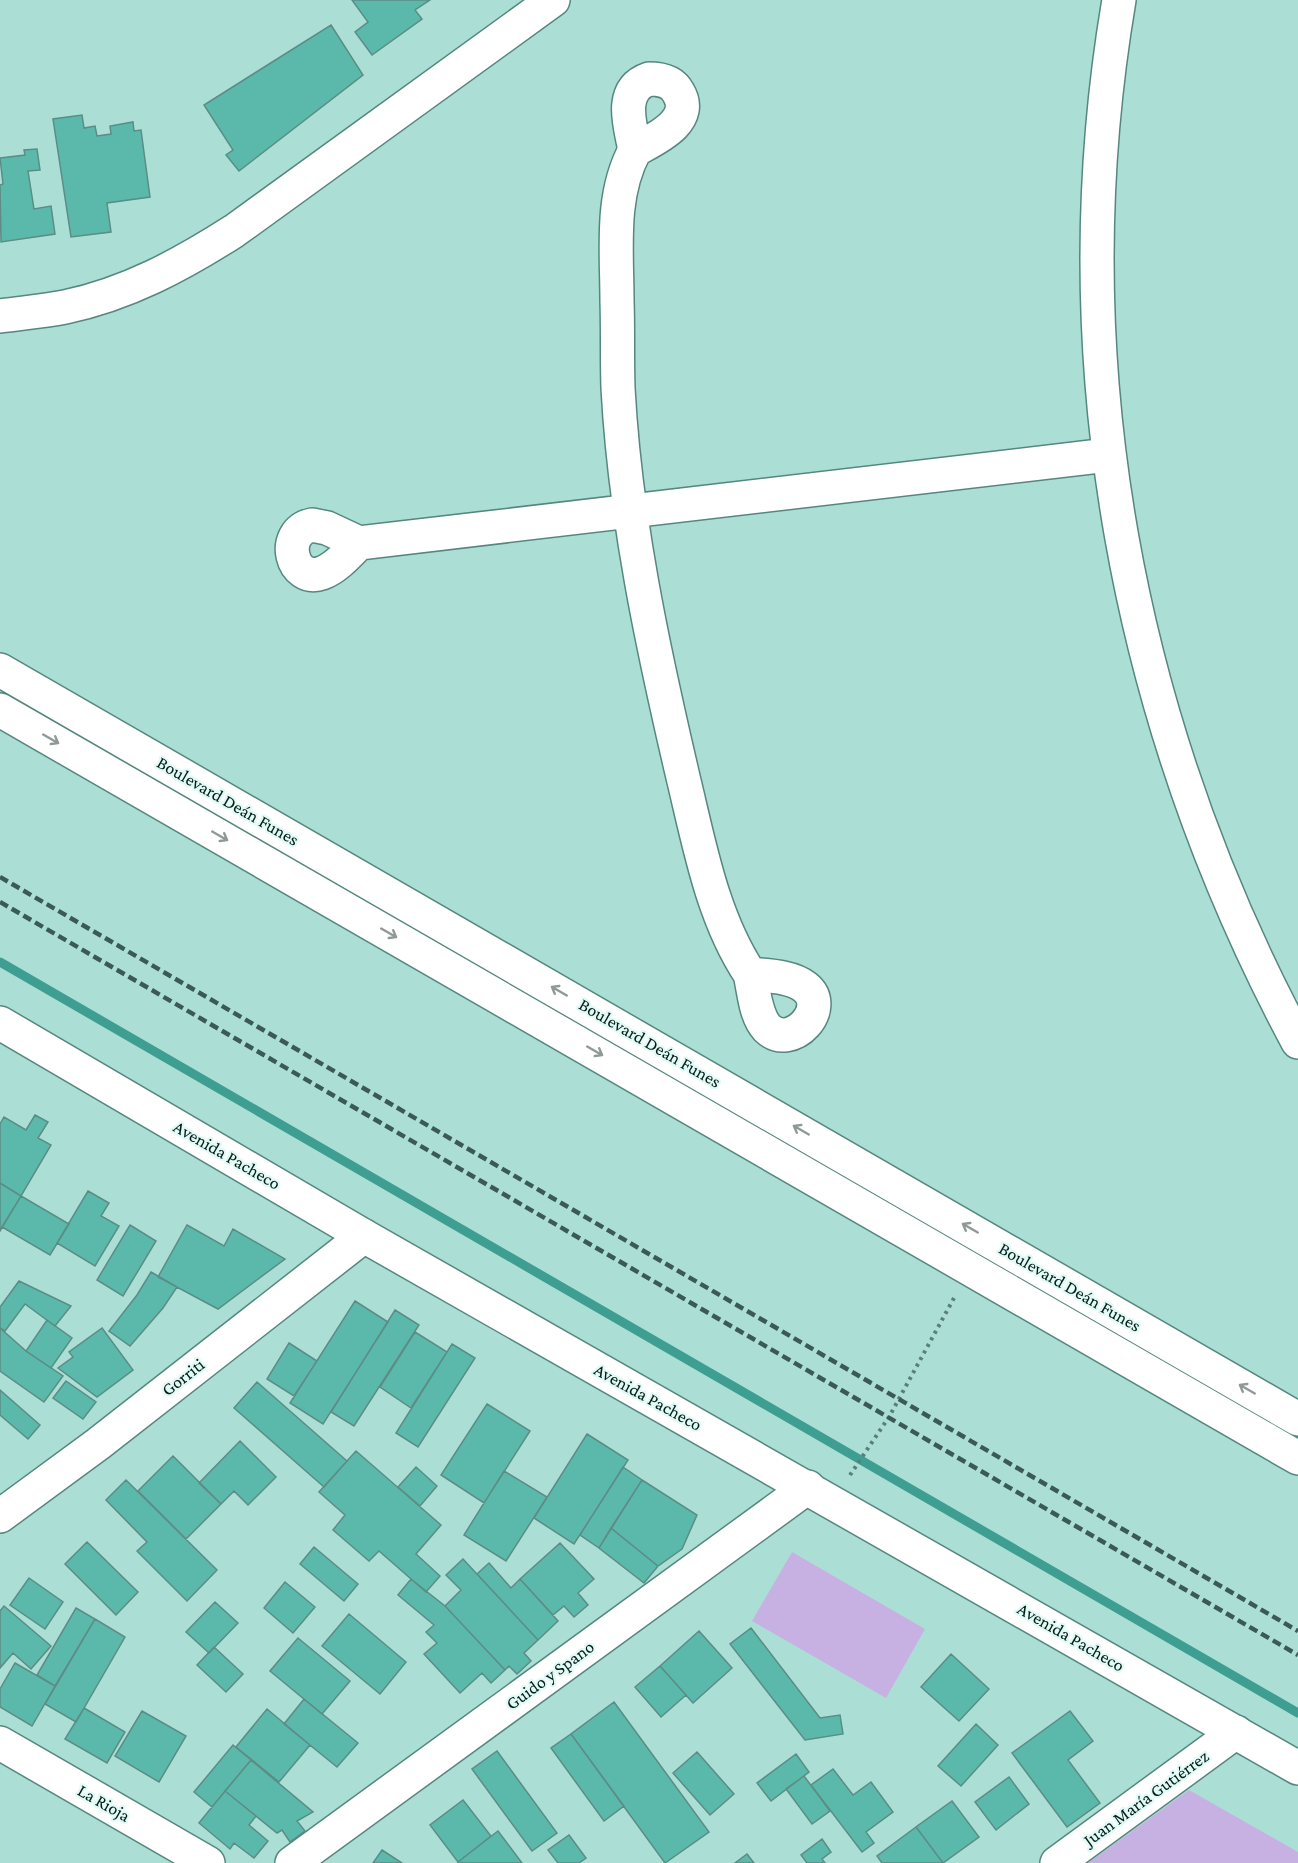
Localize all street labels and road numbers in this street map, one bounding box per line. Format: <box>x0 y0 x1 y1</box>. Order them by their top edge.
street label: Boulevard Deán Funes <box>154 752 302 850</box>
street label: Boulevard Deán Funes <box>576 994 724 1092</box>
street label: Avenida Pacheco <box>170 1116 284 1194</box>
street label: Boulevard Deán Funes <box>996 1238 1144 1336</box>
street label: Gorriti <box>158 1354 208 1400</box>
street label: Avenida Pacheco <box>591 1359 705 1435</box>
street label: Avenida Pacheco <box>1014 1598 1128 1676</box>
street label: Guido y Spano <box>502 1636 598 1714</box>
street label: Juan María Gutiérrez <box>1078 1746 1213 1851</box>
street label: La Rioja <box>74 1780 134 1827</box>

